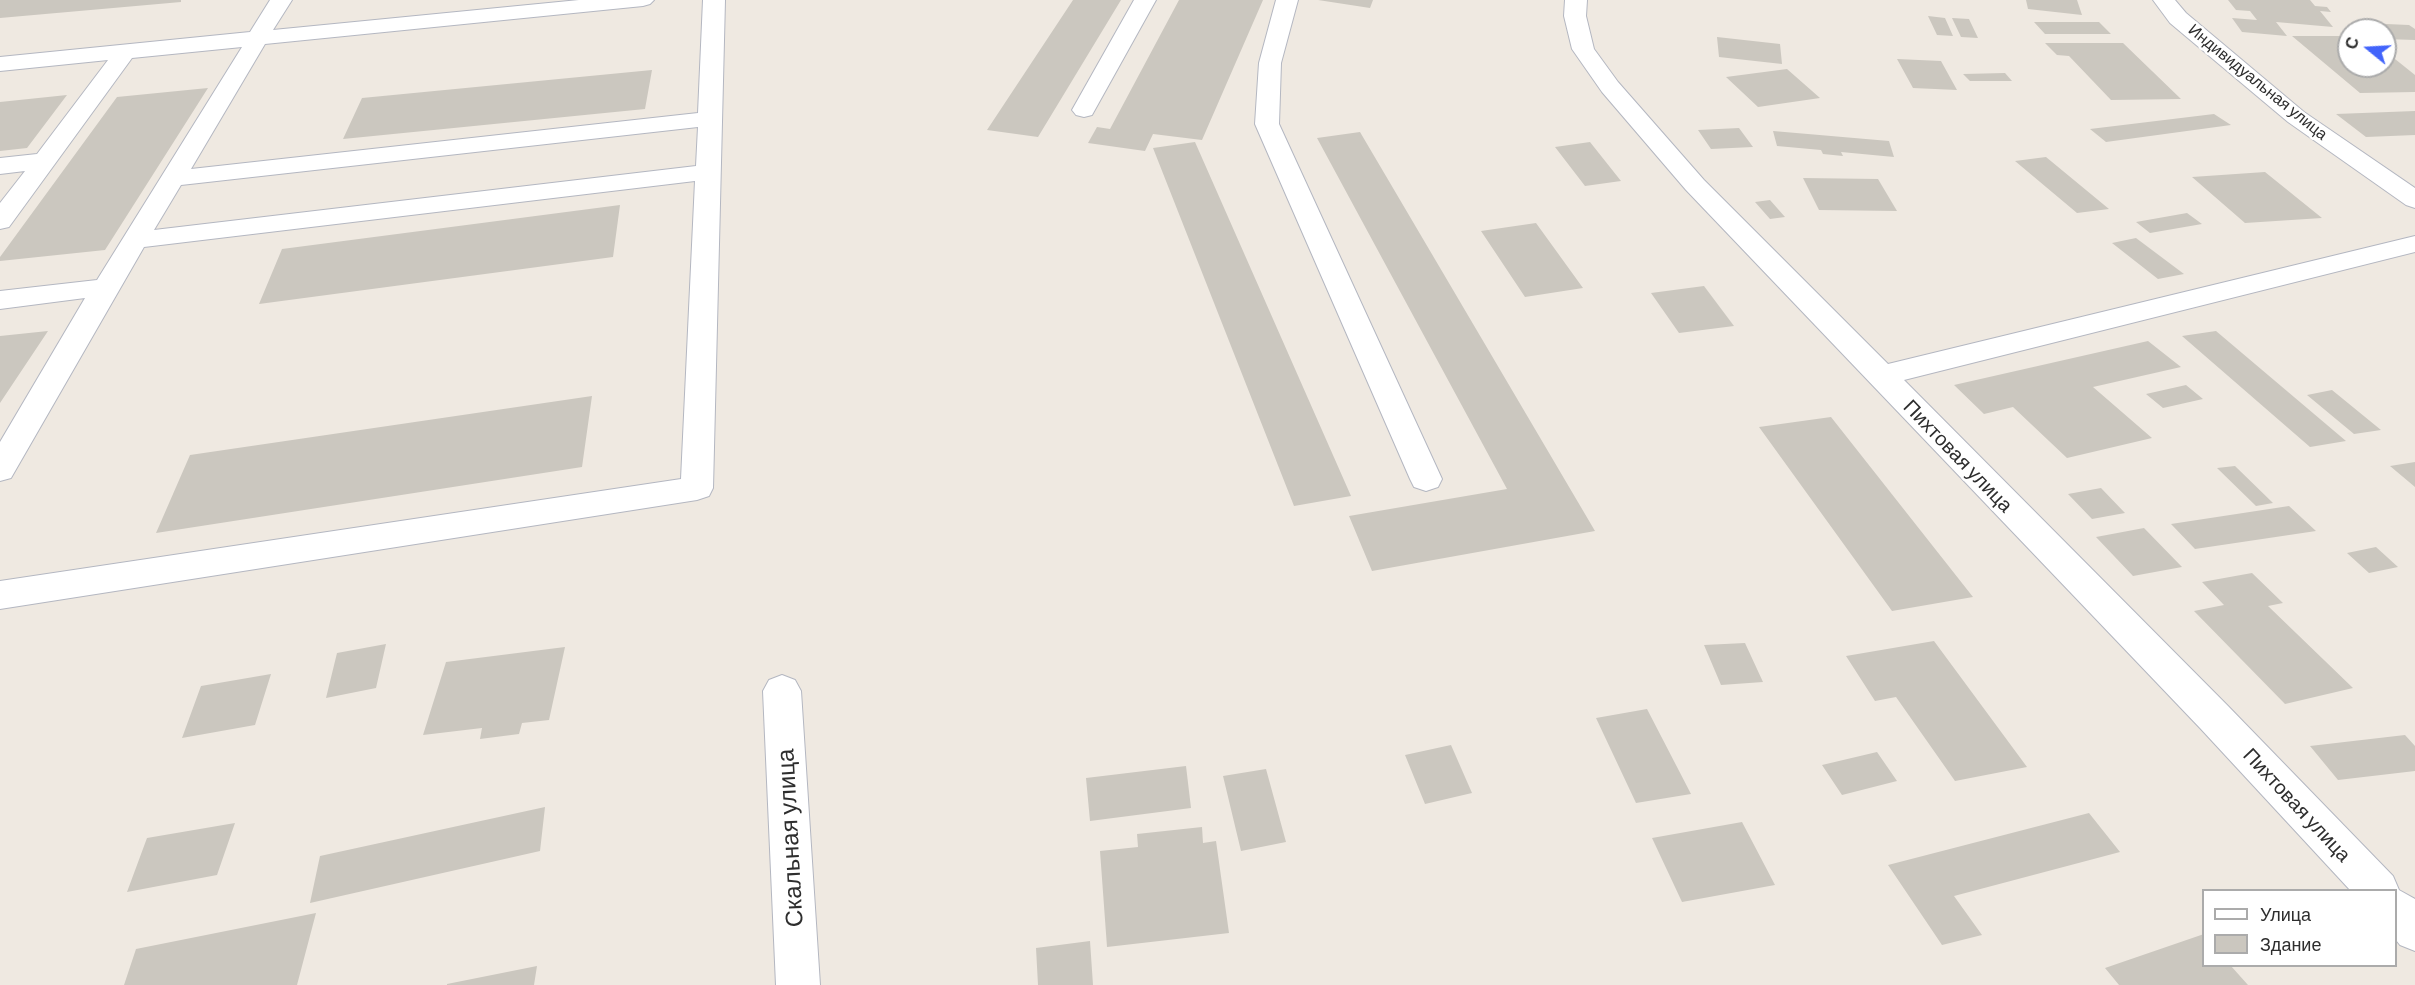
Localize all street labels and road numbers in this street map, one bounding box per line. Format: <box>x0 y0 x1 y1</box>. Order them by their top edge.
street label: Индивидуальная улица <box>2185 20 2331 144</box>
street label: Пихтовая улица <box>1898 395 2018 517</box>
street label: Пихтовая улица <box>2238 743 2356 867</box>
street label: Скальная улица <box>771 748 809 928</box>

